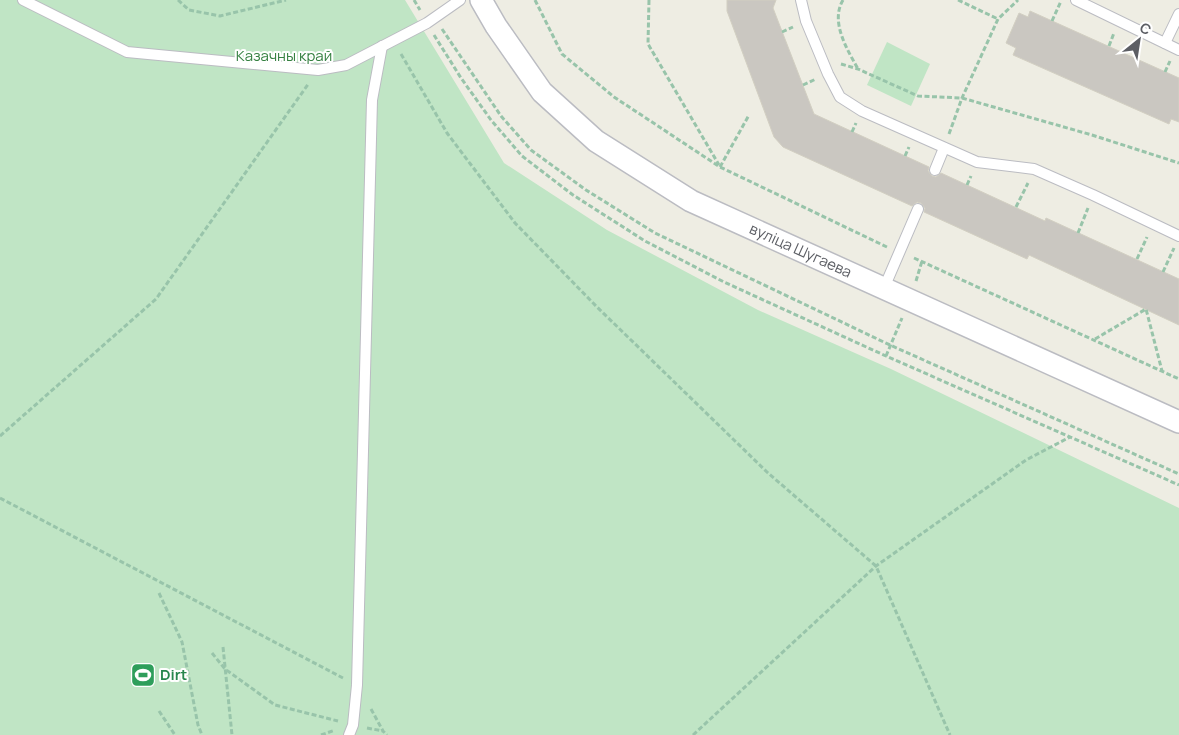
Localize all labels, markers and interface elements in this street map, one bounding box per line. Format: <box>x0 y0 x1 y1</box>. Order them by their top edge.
north arrow <box>1114 15 1164 65</box>
text: С <box>1137 17 1155 39</box>
park label: Казачны край <box>236 45 332 66</box>
street label: вуліца Шугаева <box>746 218 855 282</box>
sports icon: Dirt <box>130 662 156 688</box>
place label: Dirt <box>160 664 187 685</box>

